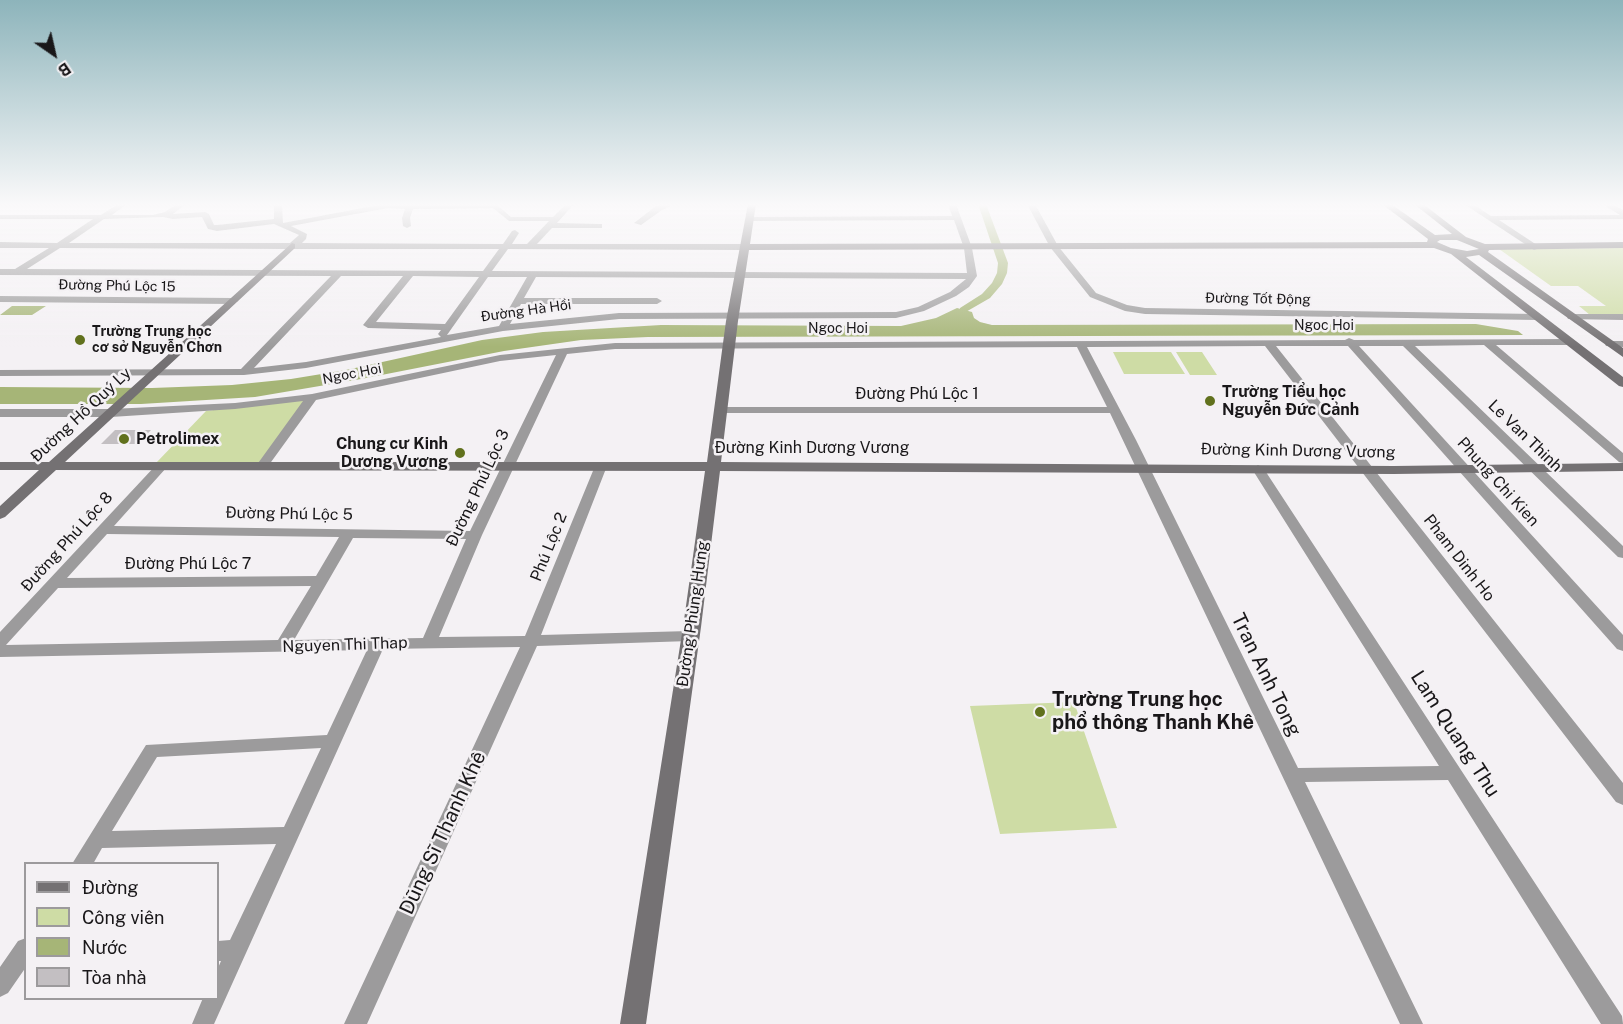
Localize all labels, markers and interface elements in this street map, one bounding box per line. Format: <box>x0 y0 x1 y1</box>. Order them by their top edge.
north arrow <box>24 24 84 84</box>
text: B <box>54 58 74 80</box>
street label: Đường Phú Lộc 15 <box>58 277 176 295</box>
street label: Đường Tốt Động <box>1205 290 1311 308</box>
street label: Đường Hà Hồi <box>480 296 572 326</box>
street label: Ngoc Hoi <box>1294 318 1354 334</box>
street label: Ngoc Hoi <box>808 321 868 337</box>
place label: Trường Trung học cơ sở Nguyễn Chơn <box>92 324 222 356</box>
marker: Trường Trung học cơ sở Nguyễn Chơn <box>73 333 87 347</box>
street label: Ngoc Hoi <box>321 360 383 388</box>
street label: Đường Hồ Quý Ly <box>27 364 135 466</box>
place label: Trường Tiểu học Nguyễn Đức Cảnh <box>1222 382 1359 420</box>
street label: Đường Phú Lộc 1 <box>855 384 979 404</box>
marker: Trường Tiểu học Nguyễn Đức Cảnh <box>1203 394 1217 408</box>
street label: Le Van Thinh <box>1484 396 1566 476</box>
street label: Đường Phú Lộc 3 <box>442 426 514 550</box>
place label: Petrolimex <box>136 429 219 449</box>
marker: Petrolimex <box>117 432 131 446</box>
place label: Chung cư Kinh Dương Vương <box>336 434 448 472</box>
street label: Phung Chi Kien <box>1453 434 1543 530</box>
street label: Đường Kinh Dương Vương <box>715 438 909 458</box>
street label: Đường Kinh Dương Vương <box>1200 440 1396 462</box>
marker: Chung cư Kinh Dương Vương <box>453 446 467 460</box>
street label: Đường Phú Lộc 8 <box>17 488 117 596</box>
street label: Đường Phú Lộc 5 <box>225 503 353 525</box>
street label: Phú Lộc 2 <box>526 510 572 584</box>
street label: Pham Dinh Ho <box>1419 511 1499 605</box>
street label: Đường Phùng Hưng <box>673 540 713 688</box>
street label: Đường Phú Lộc 7 <box>125 554 251 574</box>
street label: Tran Anh Tong <box>1226 610 1306 740</box>
street label: Nguyen Thi Thap <box>282 633 408 657</box>
street label: Lam Quang Thu <box>1405 666 1505 802</box>
place label: Trường Trung học phổ thông Thanh Khê <box>1052 688 1254 735</box>
marker: Trường Trung học phổ thông Thanh Khê <box>1033 705 1047 719</box>
street label: Dũng Sĩ Thanh Khê <box>395 748 491 918</box>
legend <box>24 862 219 1000</box>
text: Đường <box>82 877 139 898</box>
text: Công viên <box>82 907 165 928</box>
text: Nước <box>82 937 127 958</box>
text: Tòa nhà <box>82 967 147 988</box>

